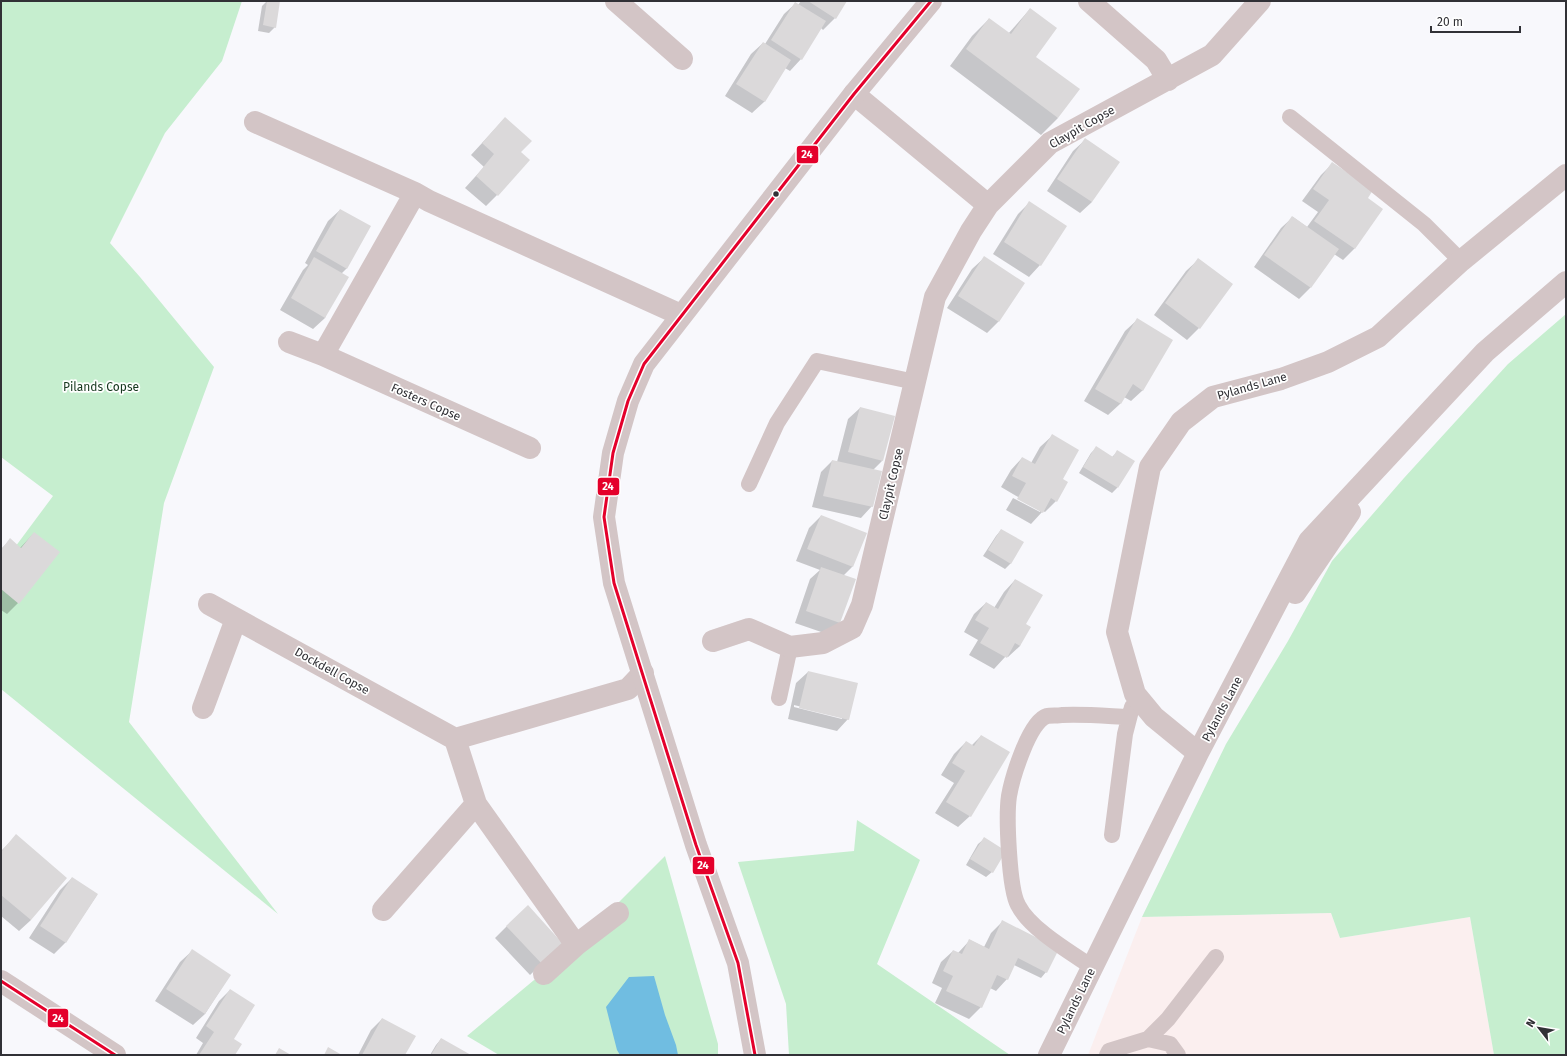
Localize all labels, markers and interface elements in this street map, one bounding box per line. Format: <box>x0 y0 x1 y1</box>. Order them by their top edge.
scale bar <box>1431 8 1520 34</box>
text: 20 m <box>1437 15 1463 29</box>
street label: Claypit Copse <box>1047 103 1117 151</box>
line badge: 24 <box>796 145 819 164</box>
text: 24 <box>801 148 813 161</box>
unlabelled marker <box>771 189 781 199</box>
street label: Pylands Lane <box>1216 369 1288 403</box>
park label: Pilands Copse <box>63 380 139 394</box>
street label: Fosters Copse <box>389 380 463 424</box>
street label: Claypit Copse <box>876 447 906 521</box>
line badge: 24 <box>597 477 620 496</box>
text: 24 <box>602 480 614 493</box>
street label: Dockdell Copse <box>292 645 372 697</box>
street label: Pylands Lane <box>1199 674 1245 744</box>
line badge: 24 <box>692 856 715 875</box>
text: 24 <box>697 859 709 872</box>
street label: Pylands Lane <box>1054 966 1098 1036</box>
line badge: 24 <box>47 1008 69 1028</box>
north arrow <box>1519 1008 1559 1048</box>
text: 24 <box>52 1012 64 1025</box>
text: N <box>1523 1017 1538 1030</box>

